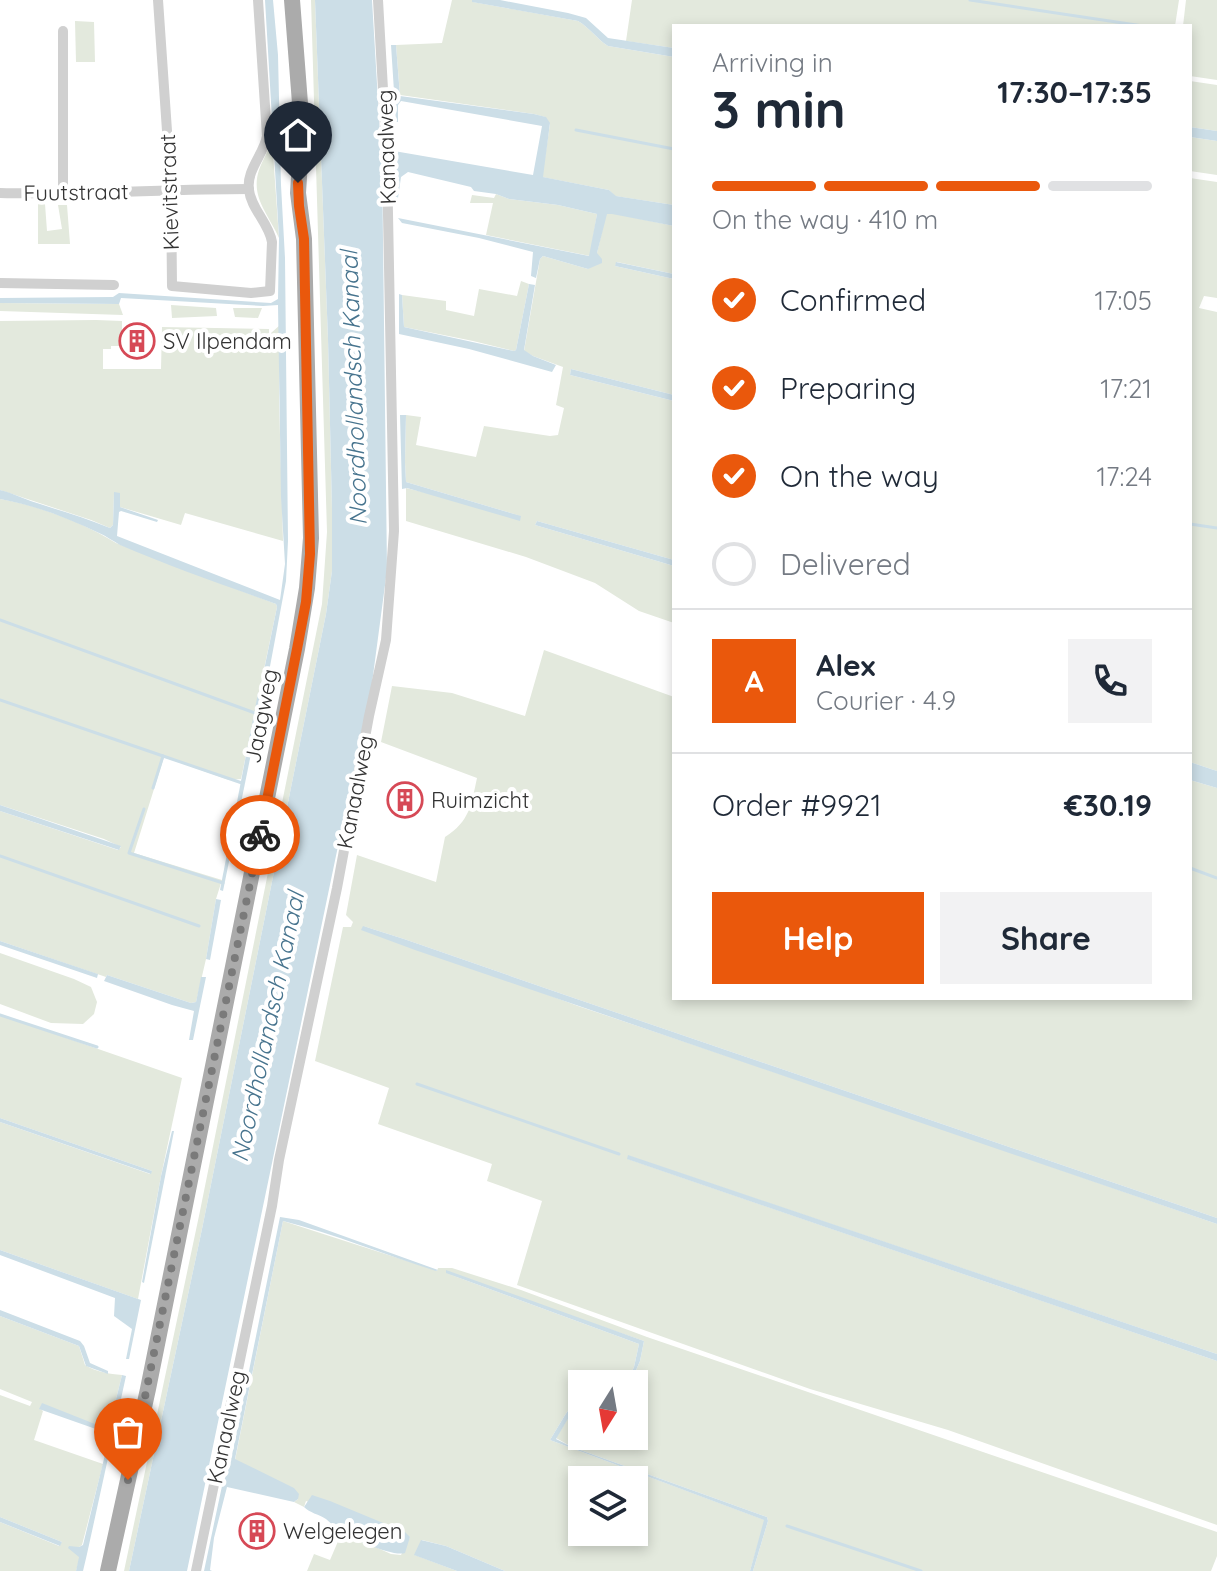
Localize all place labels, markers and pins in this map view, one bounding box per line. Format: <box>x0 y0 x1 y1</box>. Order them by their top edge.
pin <box>264 101 332 183</box>
building icon: SV Ilpendam <box>118 322 156 360</box>
place label: SV Ilpendam <box>163 327 292 355</box>
building icon: Ruimzicht <box>386 781 424 819</box>
place label: Ruimzicht <box>431 786 529 814</box>
pin <box>94 1398 162 1480</box>
building icon: Welgelegen <box>238 1512 276 1550</box>
place label: Welgelegen <box>283 1517 403 1545</box>

